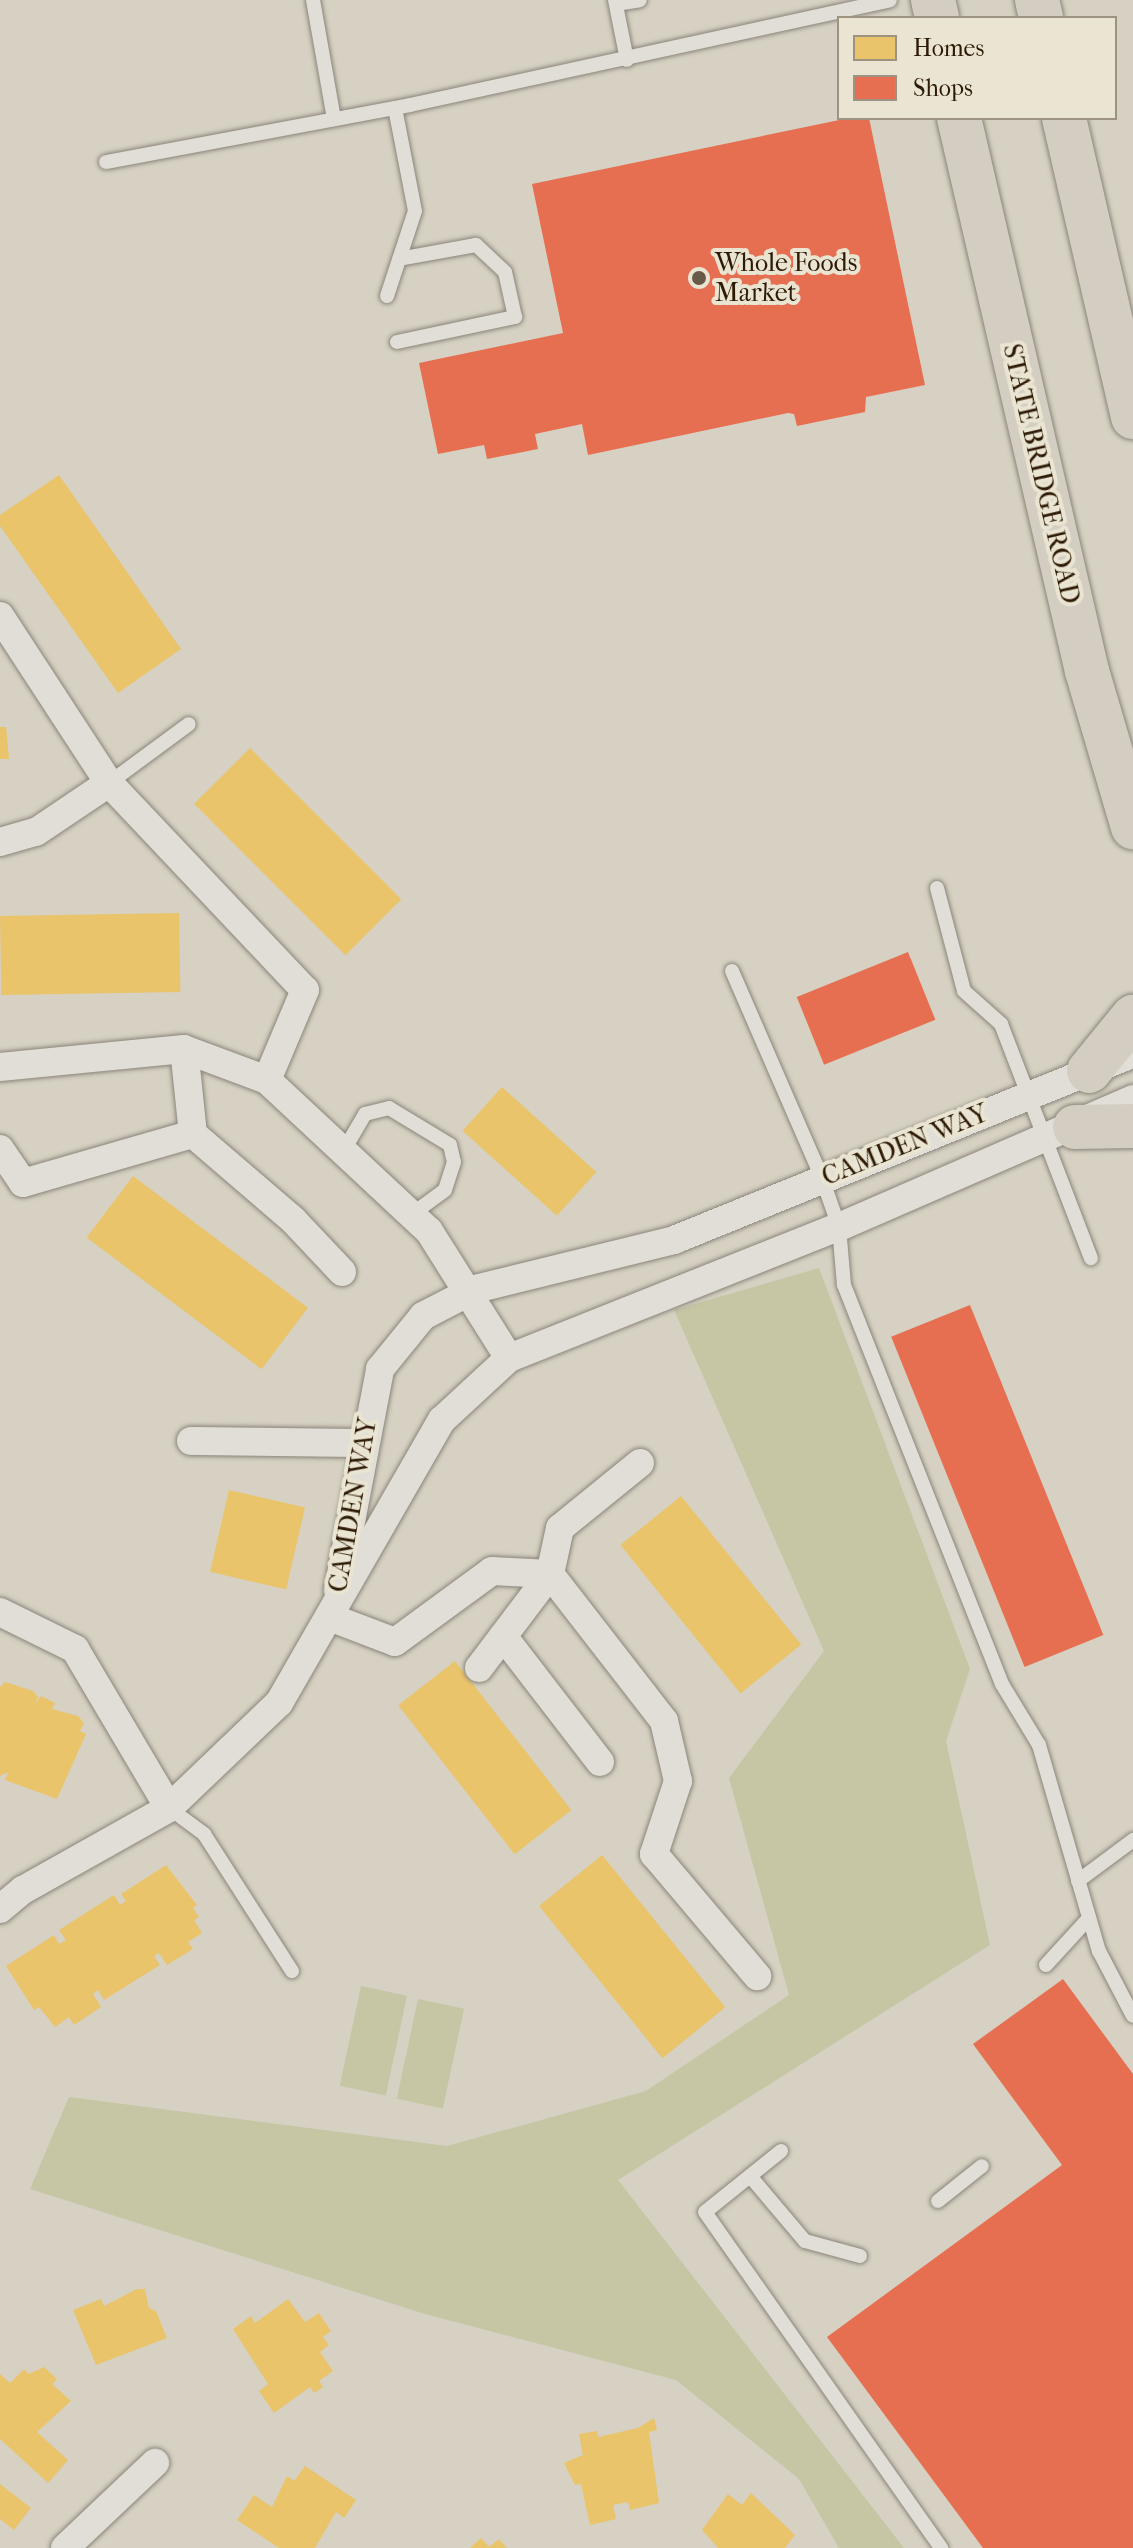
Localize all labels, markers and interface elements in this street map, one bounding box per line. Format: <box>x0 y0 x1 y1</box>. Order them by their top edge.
legend <box>837 16 1117 120</box>
text: Homes <box>913 34 984 62</box>
text: Shops <box>913 74 973 102</box>
place label: Whole Foods Market <box>715 247 857 308</box>
marker: Whole Foods Market <box>690 269 708 287</box>
street label: STATE BRIDGE ROAD <box>996 341 1086 607</box>
street label: CAMDEN WAY <box>817 1097 993 1193</box>
street label: CAMDEN WAY <box>322 1415 384 1595</box>

